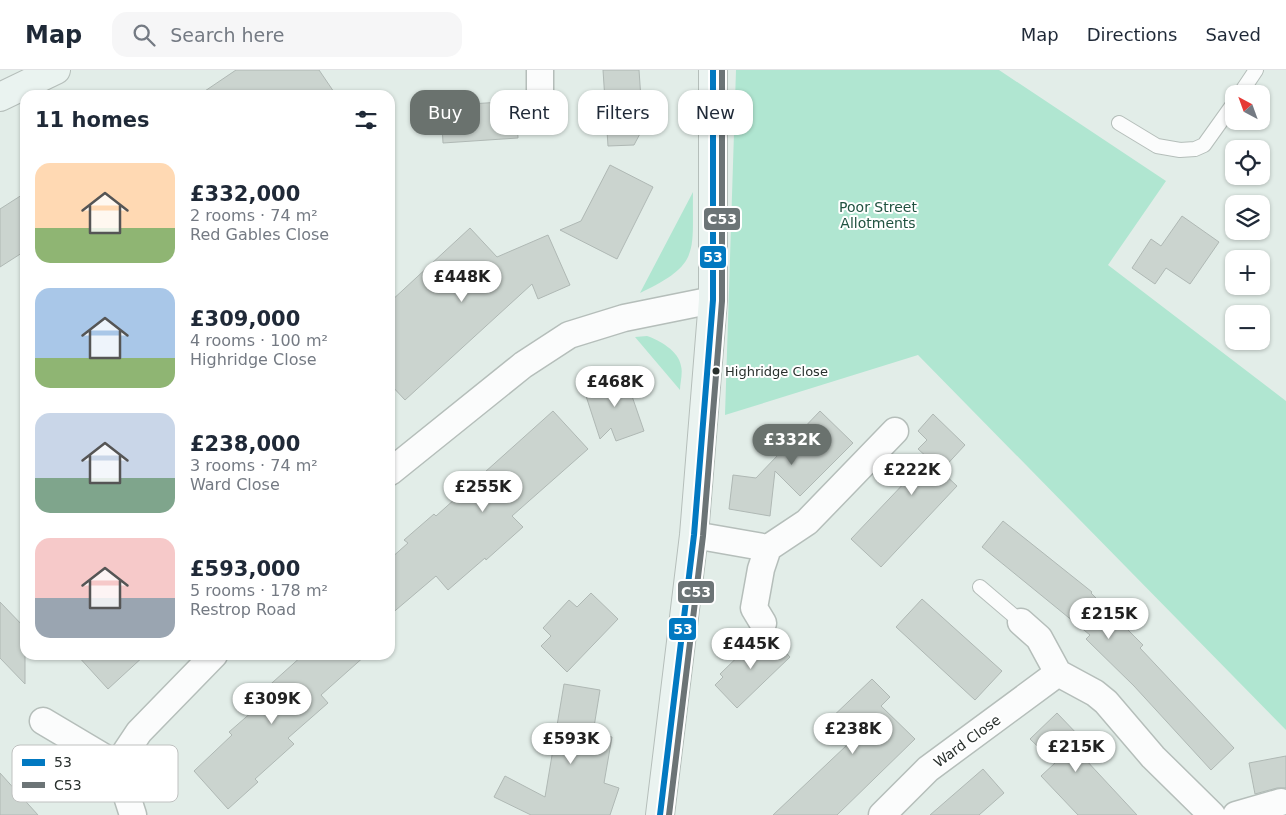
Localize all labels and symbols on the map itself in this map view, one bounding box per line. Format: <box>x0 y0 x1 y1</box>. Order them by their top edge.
north arrow <box>1225 85 1270 130</box>
park label: Poor Street Allotments <box>839 199 917 231</box>
line badge: C53 <box>703 207 741 231</box>
text: C53 <box>707 211 737 227</box>
line badge: 53 <box>699 245 727 269</box>
text: 53 <box>703 249 723 265</box>
pin: £448K <box>427 260 497 303</box>
place label: Highridge Close <box>725 364 828 379</box>
pin: £468K <box>580 366 650 408</box>
marker: Highridge Close <box>711 366 721 376</box>
pin: £332K <box>757 424 827 466</box>
pin: £222K <box>877 454 947 496</box>
pin: £255K <box>448 470 518 513</box>
line badge: C53 <box>677 580 715 604</box>
text: C53 <box>681 584 711 600</box>
pin: £215K <box>1074 598 1144 640</box>
line badge: 53 <box>668 617 697 641</box>
text: 53 <box>673 621 693 637</box>
pin: £445K <box>716 628 786 670</box>
pin: £309K <box>237 682 307 725</box>
street label: Ward Close <box>931 711 1003 771</box>
pin: £238K <box>818 712 888 755</box>
pin: £593K <box>536 722 606 765</box>
pin: £215K <box>1041 730 1111 773</box>
legend <box>12 745 178 802</box>
text: 53 <box>54 754 72 770</box>
text: C53 <box>54 777 82 793</box>

